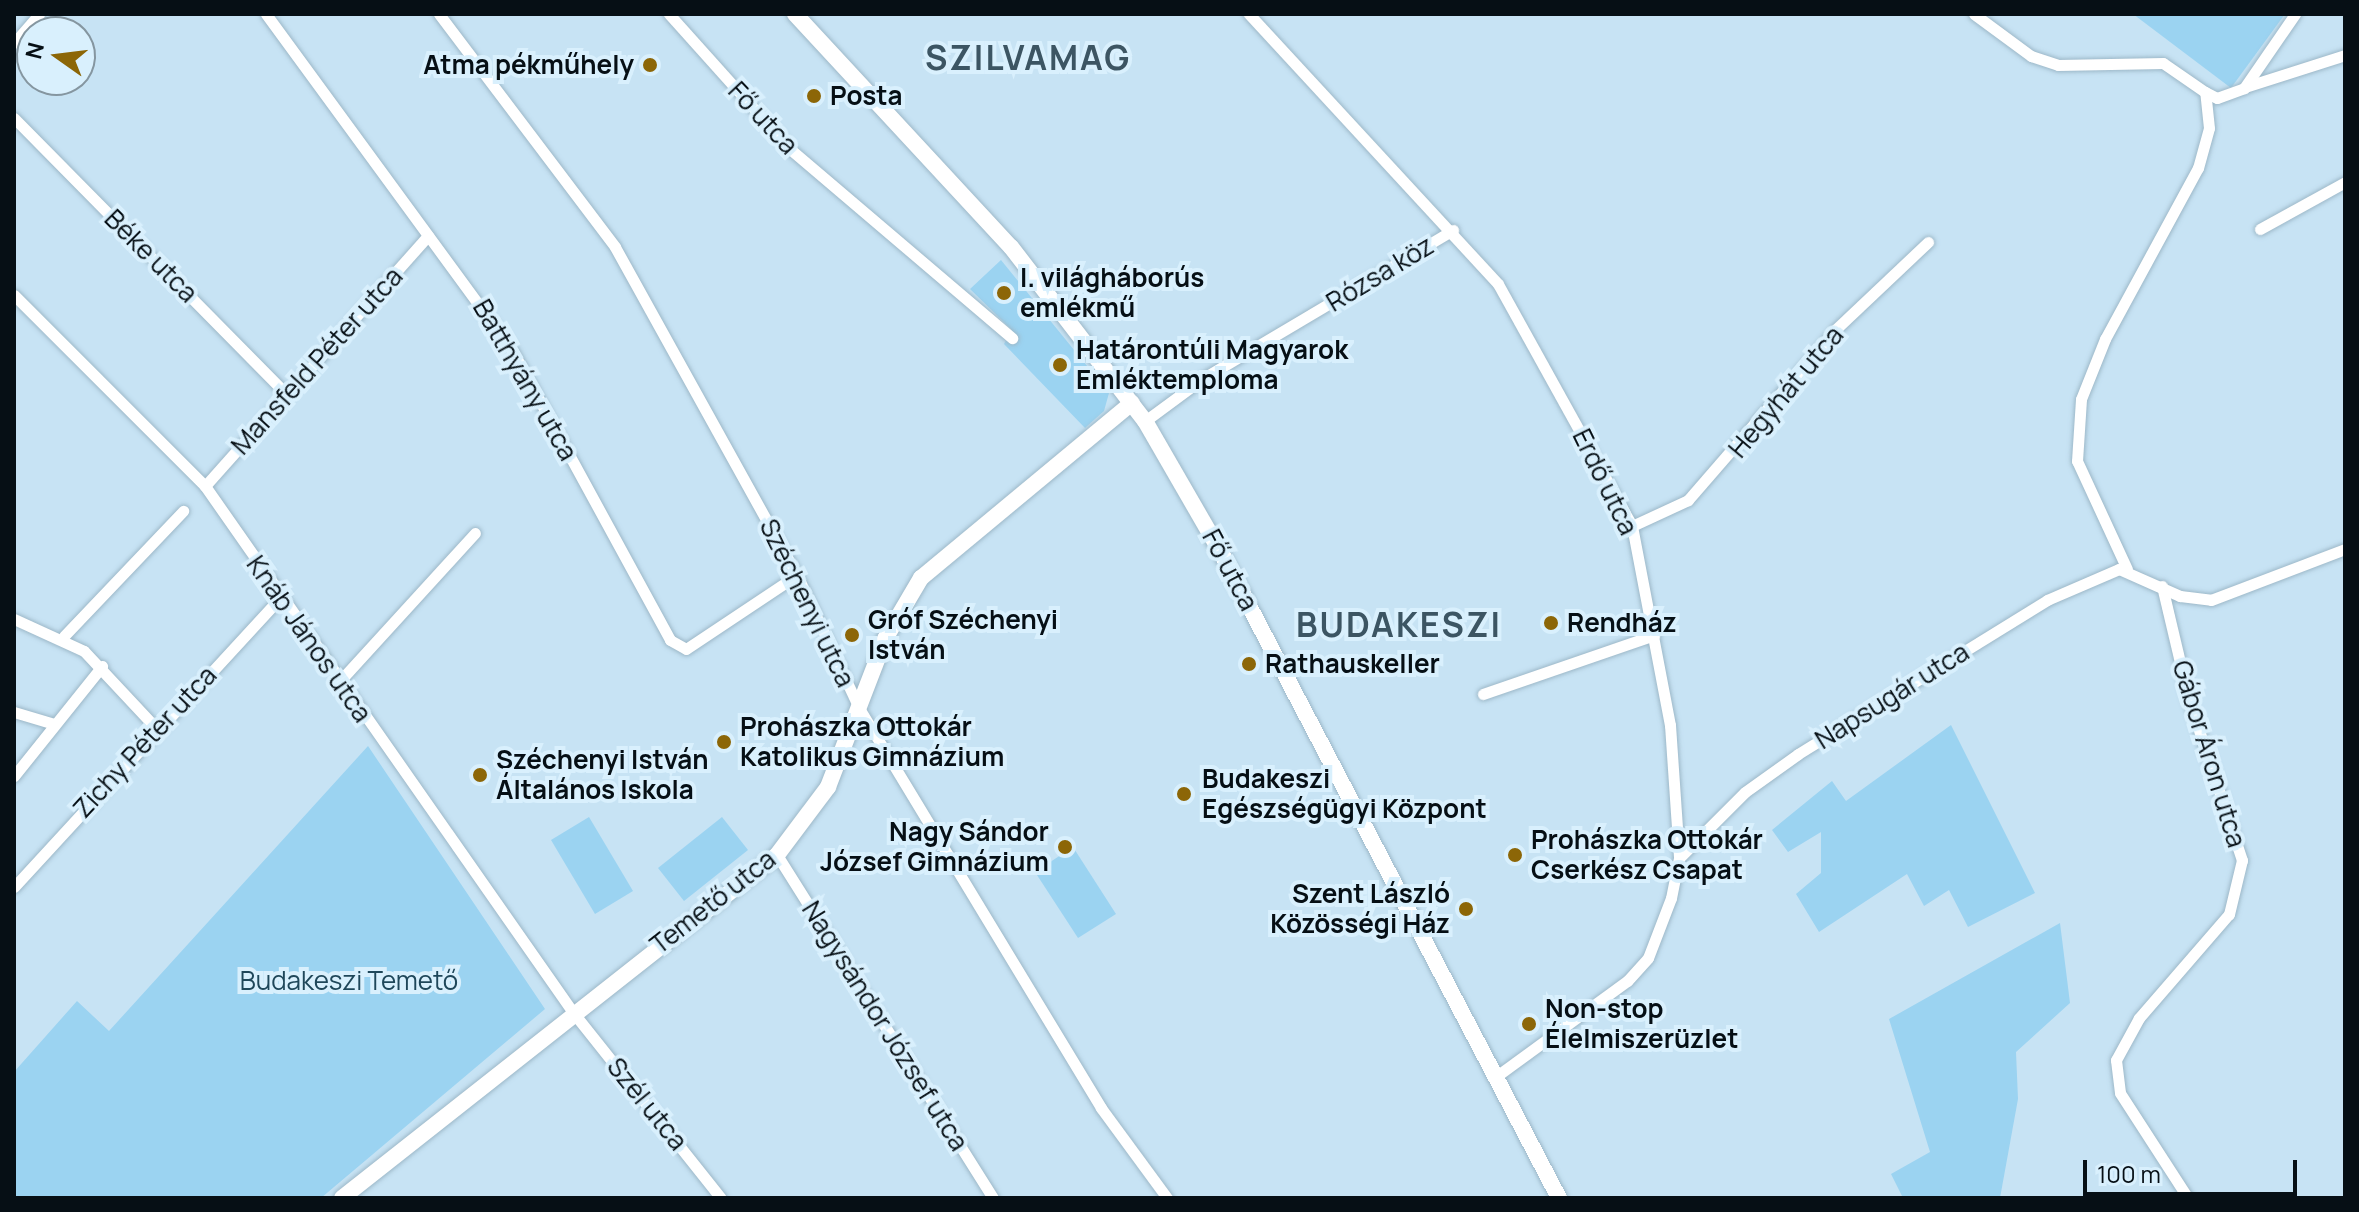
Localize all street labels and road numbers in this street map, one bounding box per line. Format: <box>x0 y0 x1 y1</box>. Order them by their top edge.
street label: Fő utca <box>722 75 804 161</box>
street label: Béke utca <box>98 203 204 309</box>
street label: Rózsa köz <box>1321 230 1439 318</box>
street label: Mansfeld Péter utca <box>225 261 409 461</box>
street label: Batthyány utca <box>466 294 584 466</box>
street label: Hegyhát utca <box>1722 320 1850 464</box>
street label: Erdő utca <box>1566 424 1644 540</box>
street label: Széchenyi utca <box>753 514 861 692</box>
street label: Fő utca <box>1196 524 1264 616</box>
street label: Knáb János utca <box>240 550 378 728</box>
street label: Napsugár utca <box>1809 636 1975 756</box>
street label: Gábor Áron utca <box>2166 657 2252 851</box>
street label: Zichy Péter utca <box>67 660 223 824</box>
street label: Temető utca <box>644 844 782 960</box>
street label: Nagysándor József utca <box>795 896 975 1156</box>
street label: Szél utca <box>600 1052 694 1156</box>

